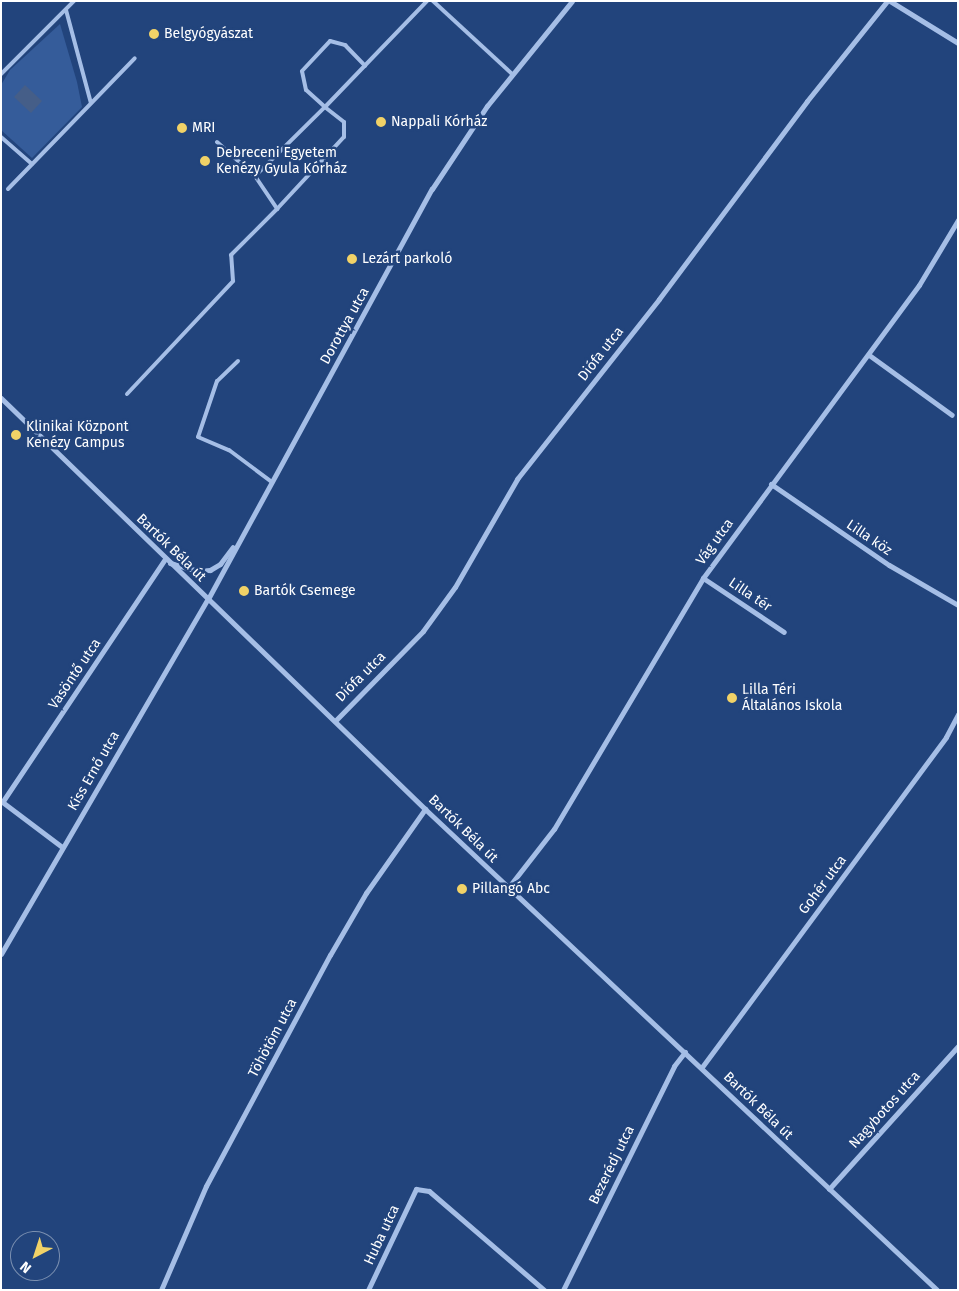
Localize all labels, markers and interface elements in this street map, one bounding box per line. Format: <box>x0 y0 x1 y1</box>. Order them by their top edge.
place label: Belgyógyászat <box>164 26 253 42</box>
marker: Belgyógyászat <box>148 28 160 40</box>
place label: Nappali Kórház <box>391 114 487 130</box>
marker: Nappali Kórház <box>375 116 387 128</box>
place label: MRI <box>192 120 215 136</box>
marker: MRI <box>176 122 188 134</box>
place label: Debreceni Egyetem Kenézy Gyula Kórház <box>216 145 347 178</box>
marker: Debreceni Egyetem Kenézy Gyula Kórház <box>198 154 212 168</box>
place label: Lezárt parkoló <box>362 251 452 267</box>
marker: Lezárt parkoló <box>346 253 358 265</box>
street label: Dorottya utca <box>317 285 373 367</box>
street label: Diófa utca <box>575 324 627 384</box>
place label: Klinikai Központ Kenézy Campus <box>26 419 129 452</box>
marker: Klinikai Központ Kenézy Campus <box>10 429 22 441</box>
street label: Bartók Béla út <box>133 511 209 585</box>
street label: Vág utca <box>693 516 737 568</box>
street label: Lilla köz <box>843 517 895 559</box>
street label: Lilla tér <box>725 575 775 615</box>
place label: Bartók Csemege <box>254 583 356 599</box>
marker: Bartók Csemege <box>238 585 250 597</box>
street label: Vasöntő utca <box>45 636 105 712</box>
street label: Diófa utca <box>332 648 390 706</box>
place label: Lilla Téri Általános Iskola <box>742 682 842 714</box>
marker: Lilla Téri Általános Iskola <box>726 692 738 704</box>
street label: Kiss Ernő utca <box>65 728 123 814</box>
street label: Bartók Béla út <box>425 792 501 866</box>
street label: Gohér utca <box>795 852 851 918</box>
place label: Pillangó Abc <box>472 881 550 897</box>
marker: Pillangó Abc <box>456 883 468 895</box>
street label: Töhötöm utca <box>245 996 301 1080</box>
street label: Nagybotos utca <box>846 1068 924 1152</box>
street label: Bartók Béla út <box>720 1069 796 1143</box>
street label: Bezerédj utca <box>586 1123 638 1207</box>
street label: Huba utca <box>361 1202 403 1268</box>
north arrow <box>10 1231 60 1281</box>
text: N <box>17 1258 35 1277</box>

